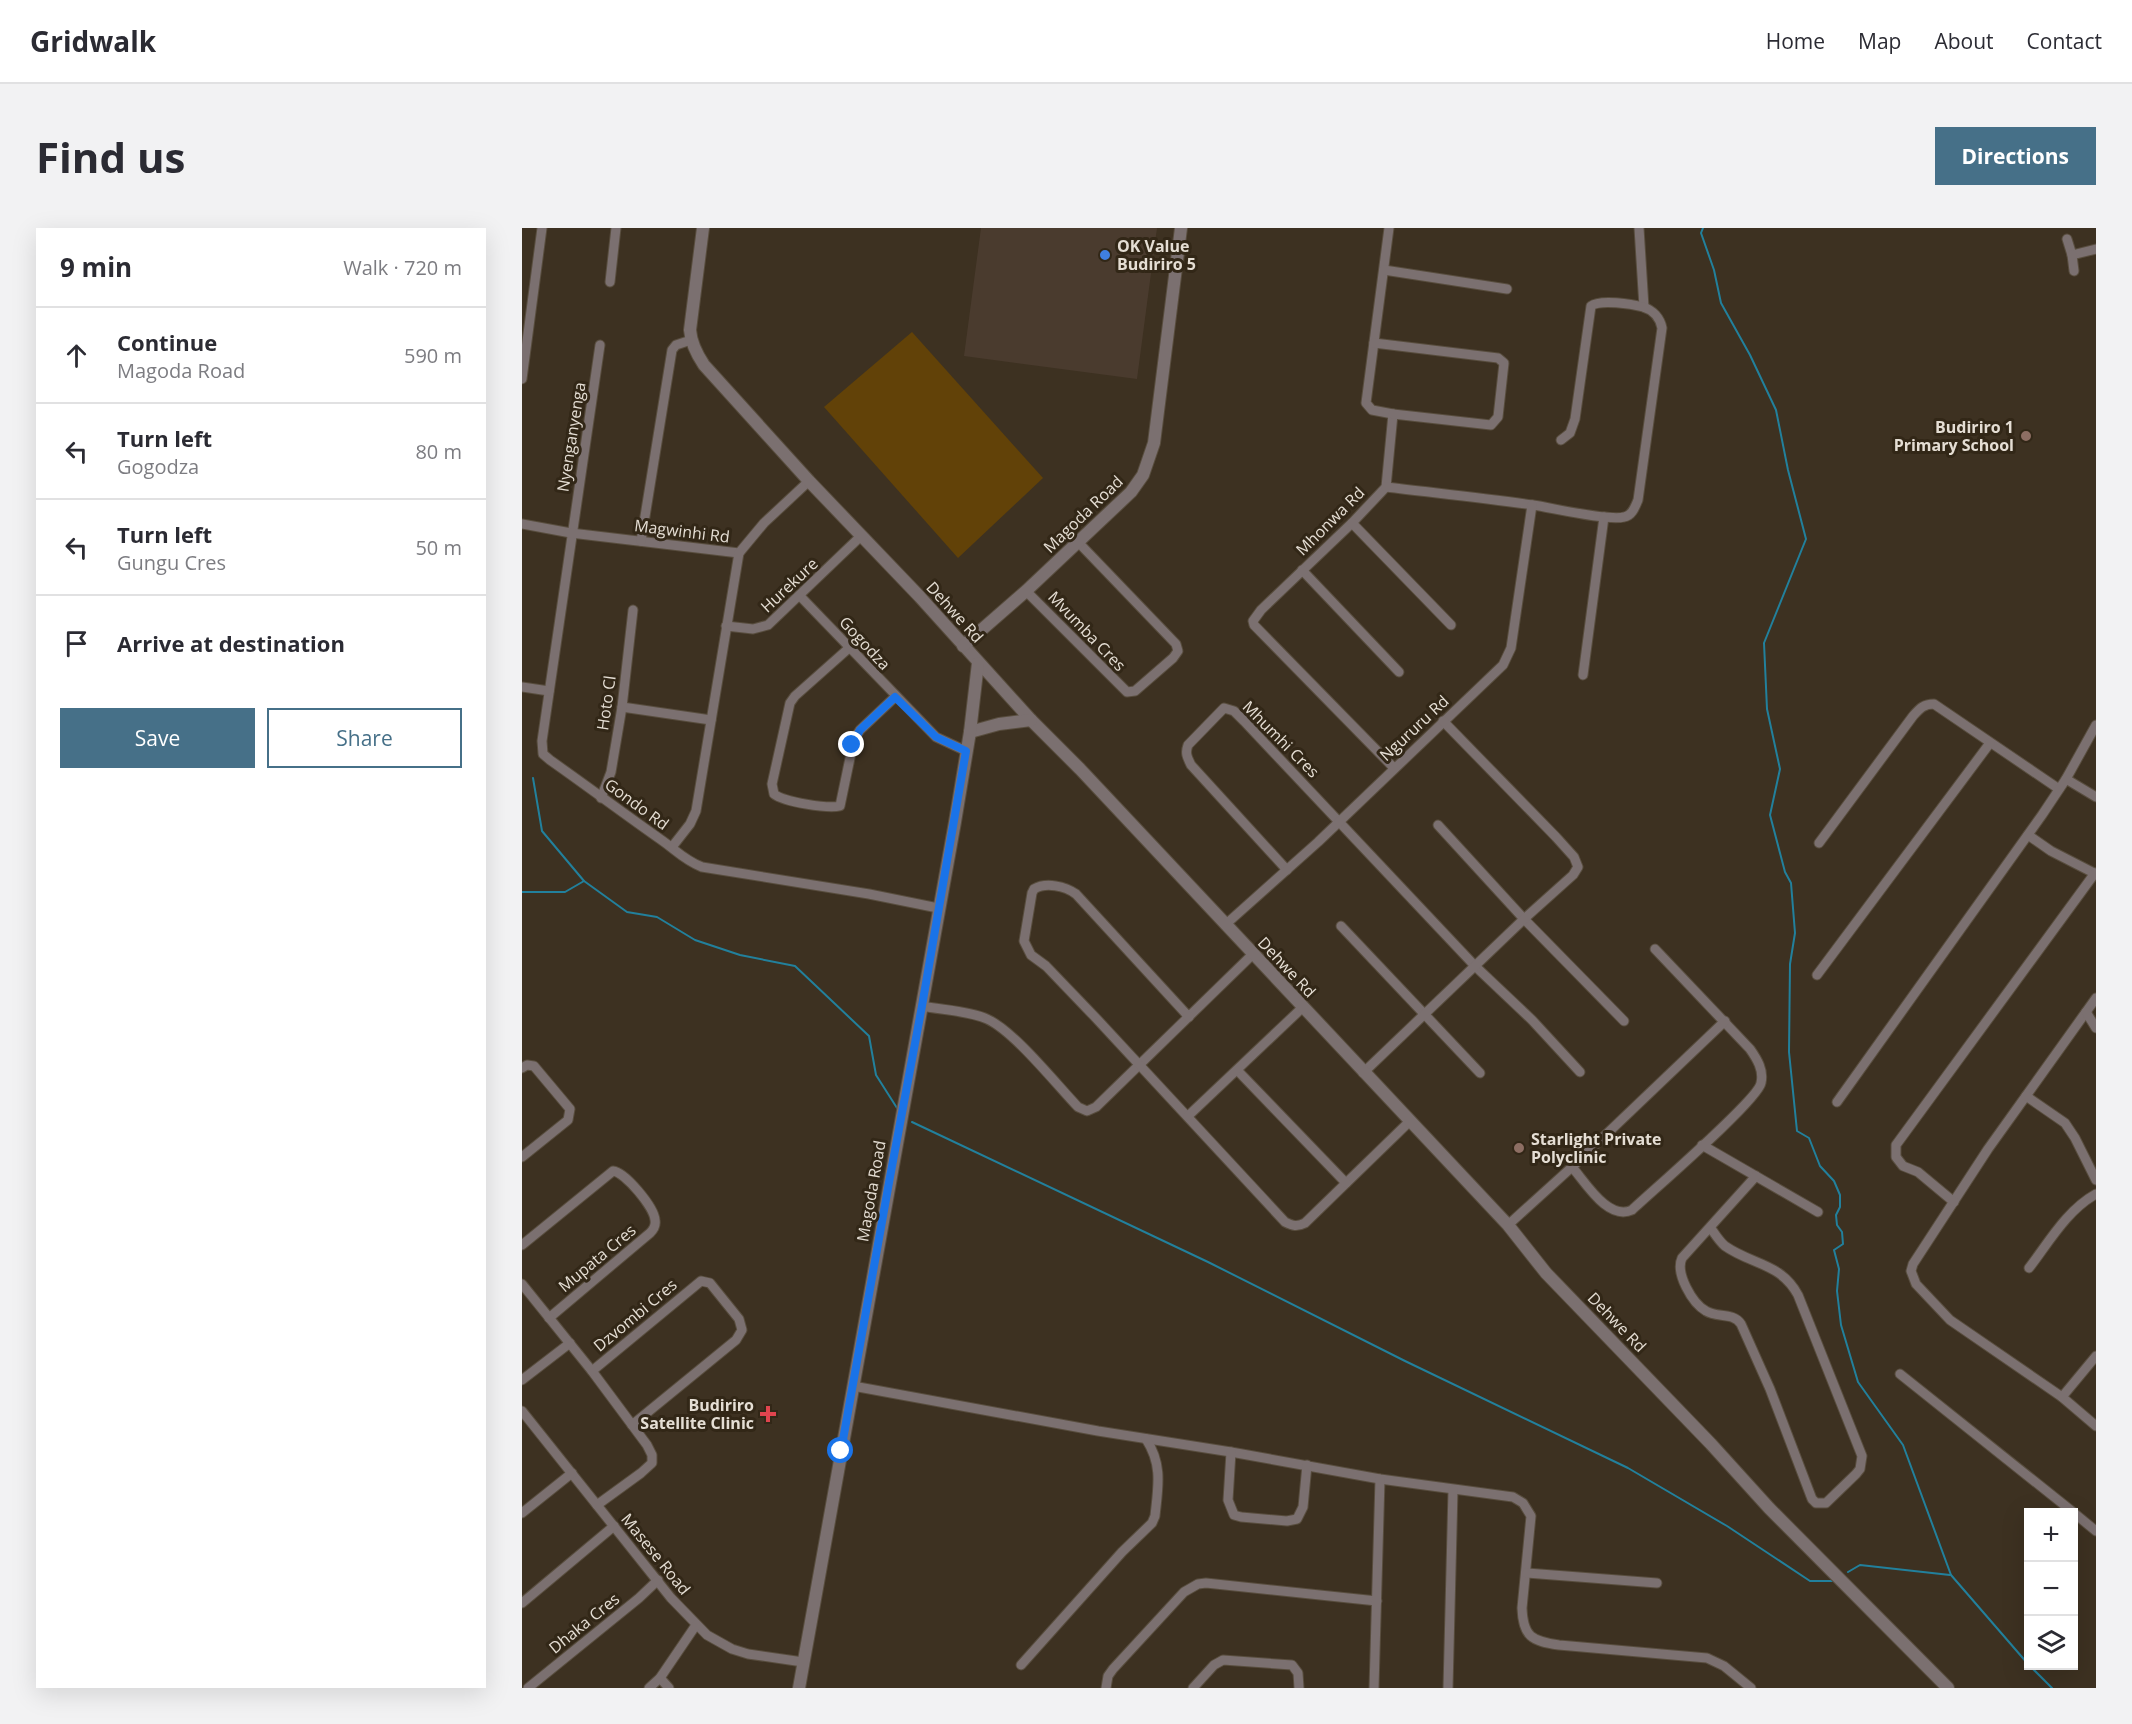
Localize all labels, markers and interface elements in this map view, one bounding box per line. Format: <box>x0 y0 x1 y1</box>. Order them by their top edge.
text: Gridwalk <box>30 22 156 60</box>
text: Home <box>1766 27 1825 55</box>
text: Map <box>1858 27 1901 55</box>
text: About <box>1934 27 1994 55</box>
text: Contact <box>2027 27 2102 55</box>
button: Directions <box>1935 127 2096 185</box>
text: Find us <box>36 128 185 185</box>
place label: OK Value Budiriro 5 <box>1117 235 1196 275</box>
marker: OK Value Budiriro 5 <box>1098 248 1112 262</box>
text: 9 min <box>60 249 132 285</box>
text: Walk · 720 m <box>343 254 462 281</box>
text: Continue <box>117 327 217 357</box>
icon: ahead <box>60 339 93 372</box>
text: 590 m <box>404 342 462 369</box>
text: Magoda Road <box>117 357 245 384</box>
street label: Nyenganyenga <box>551 381 591 493</box>
place label: Budiriro 1 Primary School <box>1894 416 2014 456</box>
text: Turn left <box>117 423 212 453</box>
marker: Budiriro 1 Primary School <box>2019 429 2033 443</box>
icon: left <box>60 435 93 468</box>
text: 80 m <box>415 438 462 465</box>
text: Gogodza <box>117 453 199 480</box>
street label: Magoda Road <box>1038 470 1128 558</box>
street label: Mhonwa Rd <box>1291 482 1369 560</box>
street label: Magwinhi Rd <box>633 514 731 548</box>
text: Turn left <box>117 519 212 549</box>
icon: left <box>60 531 93 564</box>
text: 50 m <box>415 534 462 561</box>
text: Gungu Cres <box>117 549 226 576</box>
street label: Hurekure <box>756 553 822 617</box>
street label: Dehwe Rd <box>922 577 988 647</box>
street label: Mvumba Cres <box>1043 586 1131 676</box>
street label: Gogodza <box>835 611 895 675</box>
icon: arrive <box>60 627 93 660</box>
text: Arrive at destination <box>117 628 345 658</box>
street label: Hoto Cl <box>591 674 621 732</box>
street label: Ngururu Rd <box>1375 690 1453 766</box>
street label: Mhumhi Cres <box>1238 696 1324 782</box>
button: Save <box>60 708 255 768</box>
button: Share <box>267 708 462 768</box>
route end <box>838 731 864 757</box>
street label: Gondo Rd <box>600 773 674 835</box>
street label: Dehwe Rd <box>1253 932 1321 1002</box>
place label: Starlight Private Polyclinic <box>1531 1128 1661 1168</box>
street label: Magoda Road <box>851 1139 891 1243</box>
marker: Starlight Private Polyclinic <box>1512 1141 1526 1155</box>
street label: Mupata Cres <box>554 1219 640 1297</box>
street label: Dzvombi Cres <box>589 1274 681 1356</box>
street label: Dehwe Rd <box>1583 1287 1651 1357</box>
place label: Budiriro Satellite Clinic <box>640 1394 754 1434</box>
marker: Budiriro Satellite Clinic <box>759 1405 777 1423</box>
route start <box>827 1437 853 1463</box>
map controls <box>2024 1508 2078 1670</box>
button: + <box>2024 1508 2078 1562</box>
street label: Masese Road <box>616 1509 696 1599</box>
button: − <box>2024 1562 2078 1616</box>
street label: Dhaka Cres <box>544 1588 624 1658</box>
button: layers <box>2024 1616 2078 1670</box>

